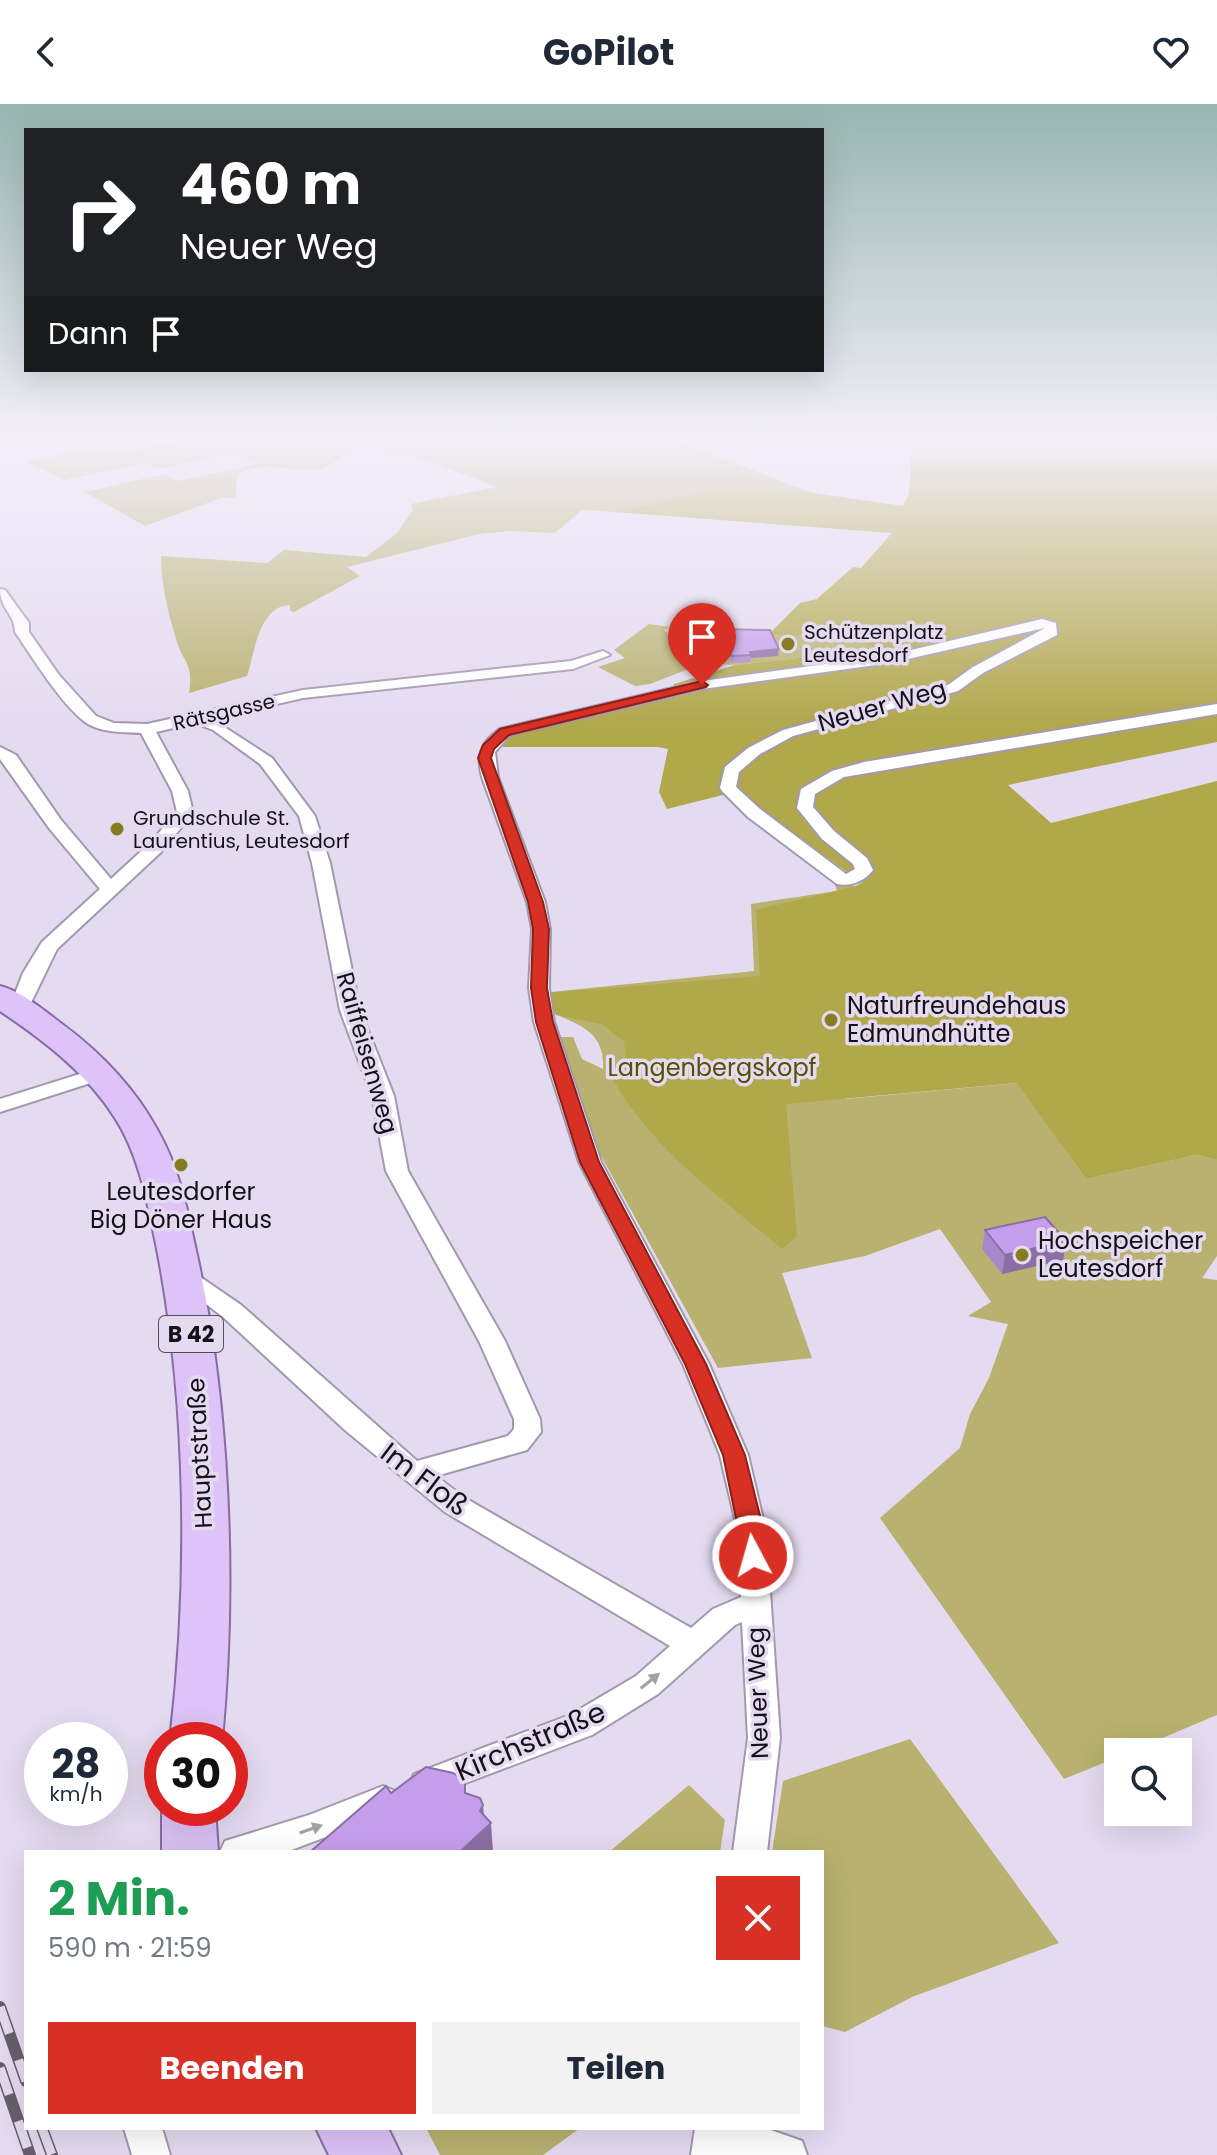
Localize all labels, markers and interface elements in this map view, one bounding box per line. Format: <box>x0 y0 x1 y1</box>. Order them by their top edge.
text: GoPilot <box>543 27 674 78</box>
icon: back <box>24 30 68 74</box>
icon: heart <box>1149 30 1193 74</box>
text: 460 m <box>180 145 361 224</box>
icon: right <box>48 160 152 264</box>
text: Neuer Weg <box>180 221 378 272</box>
text: Dann <box>48 312 128 355</box>
icon: arrive <box>144 312 188 356</box>
pin <box>668 603 736 685</box>
icon: arrive <box>680 615 724 659</box>
place label: Schützenplatz Leutesdorf <box>804 618 943 669</box>
marker: Schützenplatz Leutesdorf <box>779 635 797 653</box>
street label: Neuer Weg <box>814 671 950 740</box>
street label: Rätsgasse <box>170 687 278 737</box>
place label: Grundschule St. Laurentius, Leutesdorf <box>133 804 350 855</box>
marker: Grundschule St. Laurentius, Leutesdorf <box>108 820 126 838</box>
street label: Raiffeisenweg <box>329 968 406 1138</box>
place label: Naturfreundehaus Edmundhütte <box>847 989 1066 1050</box>
marker: Naturfreundehaus Edmundhütte <box>822 1011 840 1029</box>
park label: Langenbergskopf <box>607 1051 817 1084</box>
marker: Leutesdorfer Big Döner Haus <box>172 1156 190 1174</box>
place label: Leutesdorfer Big Döner Haus <box>90 1175 272 1236</box>
place label: Hochspeicher Leutesdorf <box>1038 1224 1203 1285</box>
marker: Hochspeicher Leutesdorf <box>1013 1246 1031 1264</box>
road number: B 42 <box>159 1316 223 1352</box>
street label: Hauptstraße <box>179 1377 220 1529</box>
street label: Im Floß <box>373 1433 477 1525</box>
position arrow <box>711 1514 795 1598</box>
street label: Neuer Weg <box>739 1627 776 1759</box>
one-way arrow <box>640 1672 661 1689</box>
street label: Kirchstraße <box>449 1692 611 1791</box>
speed limit sign: 30 <box>144 1722 248 1826</box>
text: 28 <box>52 1736 100 1792</box>
map controls <box>1104 1738 1192 1826</box>
button: search <box>1104 1738 1192 1826</box>
text: km/h <box>49 1780 103 1808</box>
one-way arrow <box>299 1822 323 1835</box>
text: 2 Min. <box>48 1865 190 1932</box>
button: close <box>716 1876 800 1960</box>
text: 590 m · 21:59 <box>48 1930 212 1966</box>
button: Beenden <box>48 2022 416 2114</box>
button: Teilen <box>432 2022 800 2114</box>

